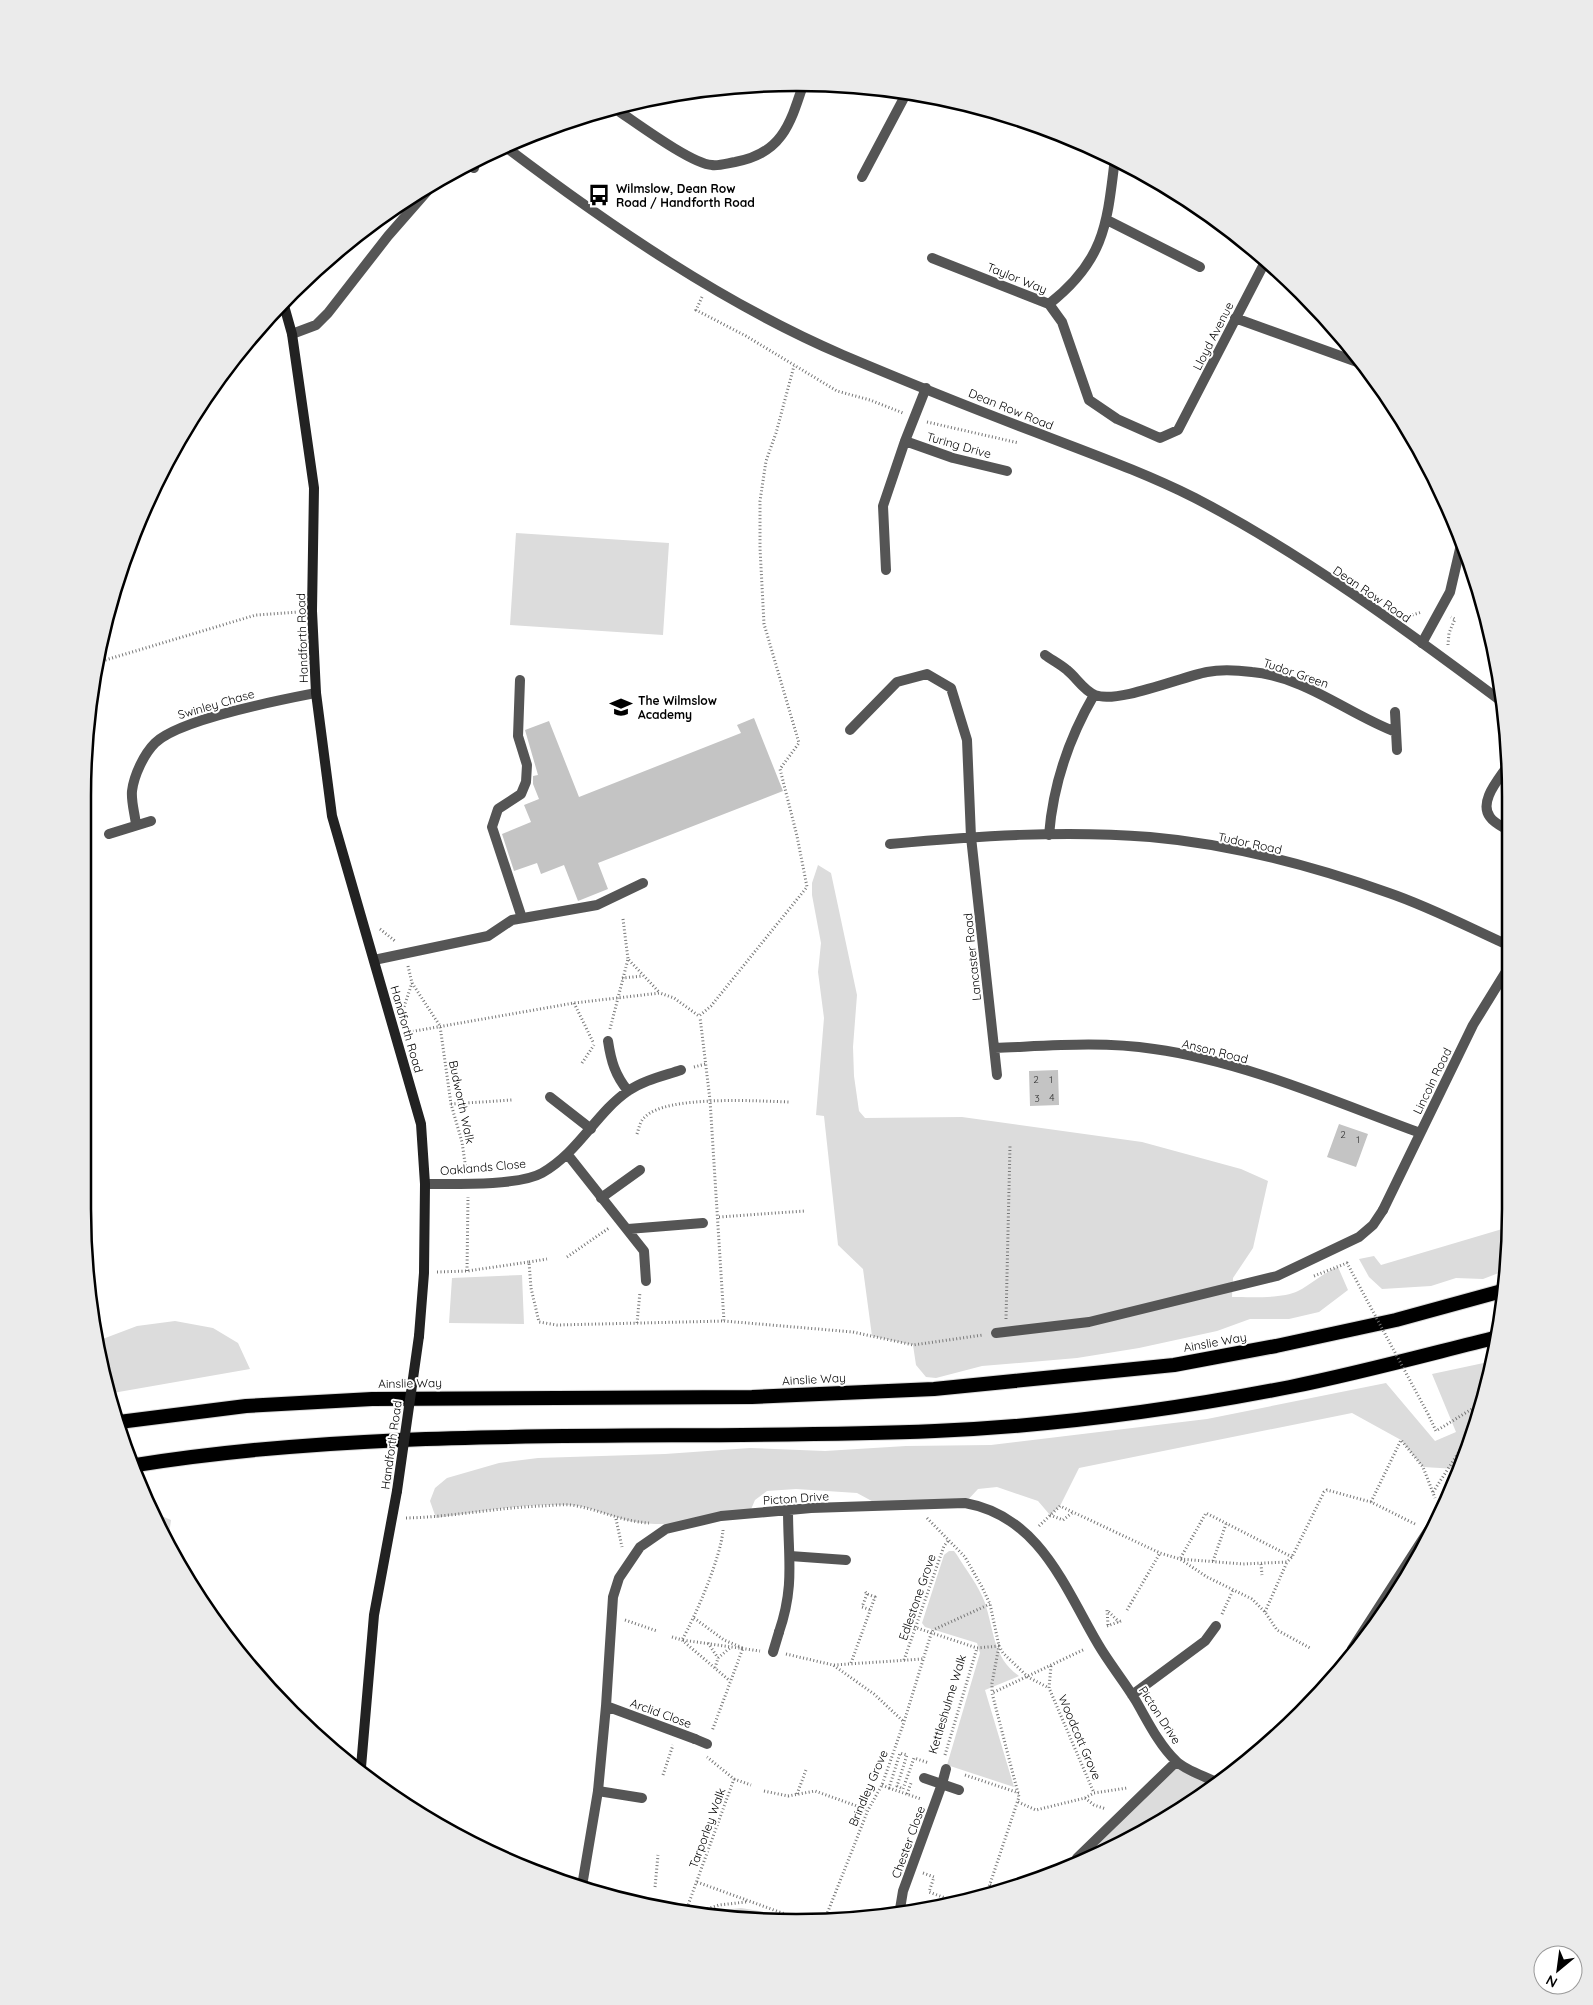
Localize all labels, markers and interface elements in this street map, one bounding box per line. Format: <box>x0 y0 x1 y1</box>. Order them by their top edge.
place label: Wilmslow, Dean Row Road / Handforth Road <box>616 181 755 210</box>
bus stop icon: Wilmslow, Dean Row Road / Handforth Road <box>586 182 612 208</box>
street label: Taylor Way <box>985 259 1049 297</box>
street label: Lloyd Avenue <box>1189 299 1237 373</box>
street label: Dean Row Road <box>966 385 1056 433</box>
street label: Turing Drive <box>925 429 993 461</box>
street label: Dean Row Road <box>1330 563 1414 625</box>
street label: Handforth Road <box>293 593 311 683</box>
street label: Tudor Green <box>1261 655 1331 691</box>
street label: Swinley Chase <box>176 686 256 722</box>
place label: The Wilmslow Academy <box>638 693 717 722</box>
school or university icon: The Wilmslow Academy <box>608 694 634 720</box>
street label: Tudor Road <box>1217 829 1283 857</box>
street label: Lancaster Road <box>960 912 984 1002</box>
street label: Handforth Road <box>387 984 427 1074</box>
street label: Anson Road <box>1180 1036 1250 1066</box>
street label: Lincoln Road <box>1409 1045 1455 1117</box>
street label: Budworth Walk <box>446 1059 478 1145</box>
house number: 2 <box>1033 1073 1039 1086</box>
house number: 1 <box>1049 1073 1053 1086</box>
house number: 4 <box>1049 1091 1055 1104</box>
house number: 3 <box>1034 1092 1040 1105</box>
house number: 2 <box>1340 1128 1346 1141</box>
house number: 1 <box>1356 1133 1360 1146</box>
street label: Oaklands Close <box>439 1156 527 1178</box>
street label: Ainslie Way <box>1182 1329 1248 1355</box>
street label: Ainslie Way <box>782 1370 846 1388</box>
street label: Ainslie Way <box>378 1375 442 1391</box>
street label: Handforth Road <box>377 1399 405 1491</box>
street label: Picton Drive <box>762 1488 830 1508</box>
street label: Edlestone Grove <box>895 1552 939 1642</box>
street label: Kettleshulme Walk <box>925 1652 969 1756</box>
street label: Picton Drive <box>1136 1683 1184 1747</box>
street label: Woodcott Grove <box>1055 1692 1105 1782</box>
street label: Arclid Close <box>628 1695 694 1731</box>
street label: Brindley Grove <box>845 1747 891 1828</box>
street label: Tarporley Walk <box>686 1786 728 1870</box>
street label: Chester Close <box>888 1804 928 1880</box>
north arrow <box>1533 1945 1583 1995</box>
text: N <box>1543 1971 1561 1992</box>

